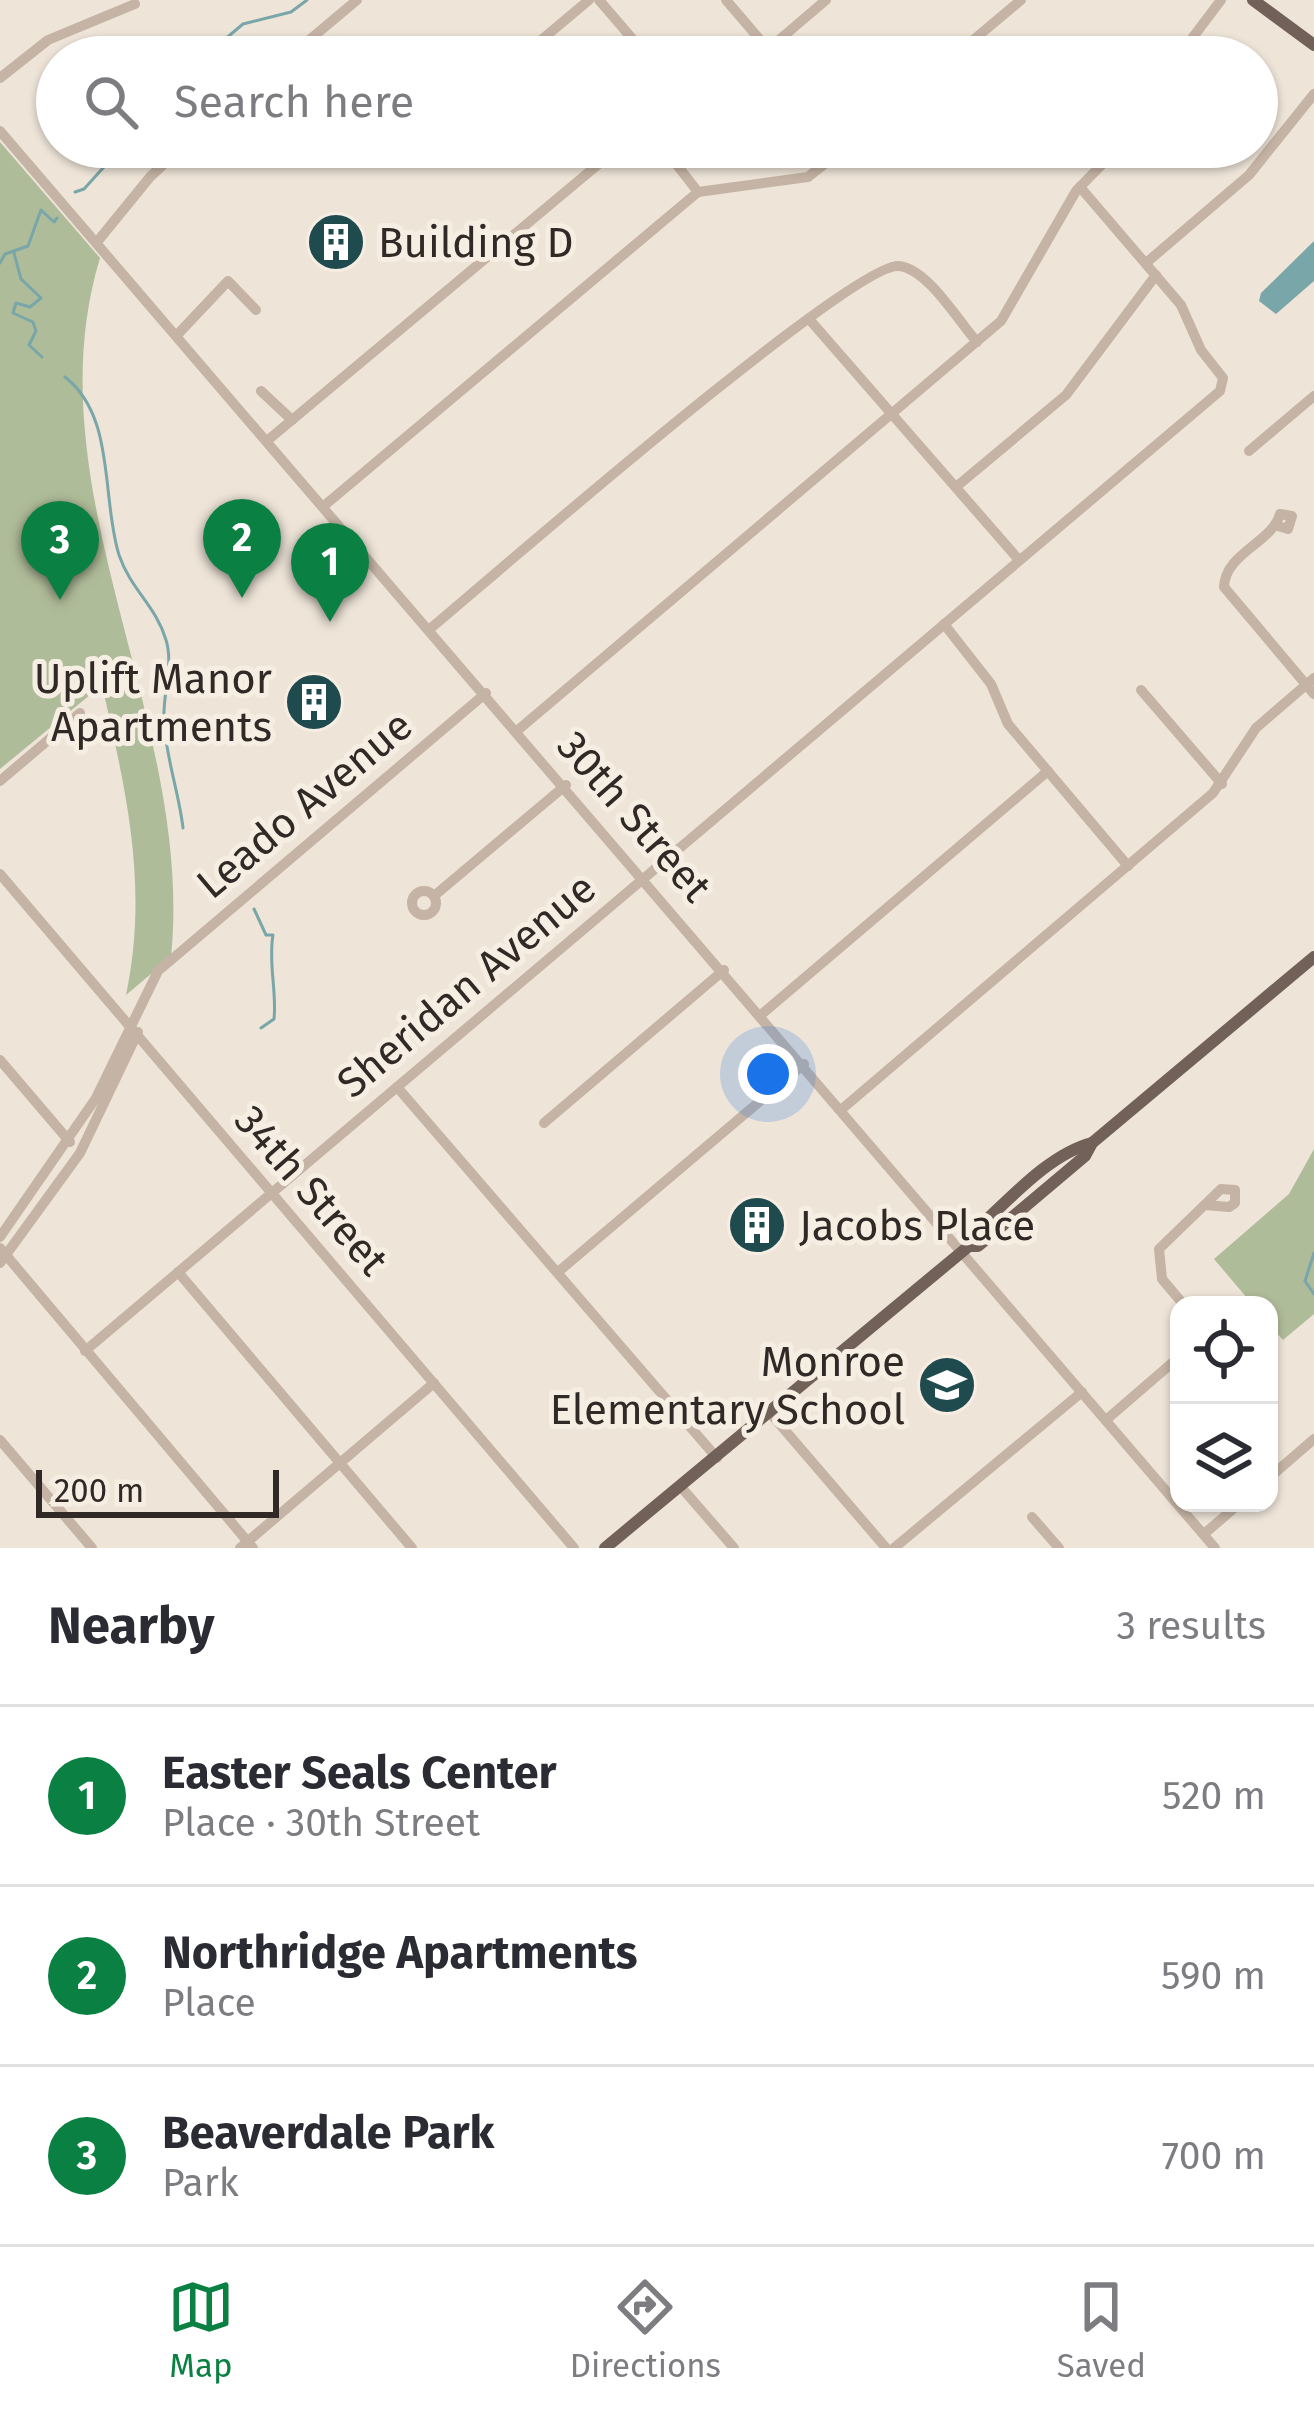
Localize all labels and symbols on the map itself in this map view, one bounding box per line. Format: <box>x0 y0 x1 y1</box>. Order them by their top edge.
building icon: Building D <box>305 211 367 273</box>
place label: Building D <box>378 218 574 268</box>
pin: 2 <box>203 499 281 598</box>
pin: 3 <box>21 501 99 600</box>
pin: 1 <box>291 523 369 622</box>
place label: Uplift Manor Apartments <box>34 654 272 752</box>
building icon: Uplift Manor Apartments <box>283 671 345 733</box>
street label: Leado Avenue <box>187 700 422 909</box>
street label: 30th Street <box>547 721 722 913</box>
street label: Sheridan Avenue <box>327 863 606 1108</box>
your location <box>738 1044 798 1104</box>
street label: 34th Street <box>224 1096 399 1286</box>
building icon: Jacobs Place <box>726 1194 788 1256</box>
place label: Jacobs Place <box>799 1201 1035 1251</box>
place label: Monroe Elementary School <box>550 1337 905 1435</box>
school or university icon: Monroe Elementary School <box>916 1354 978 1416</box>
scale bar <box>36 1464 279 1517</box>

